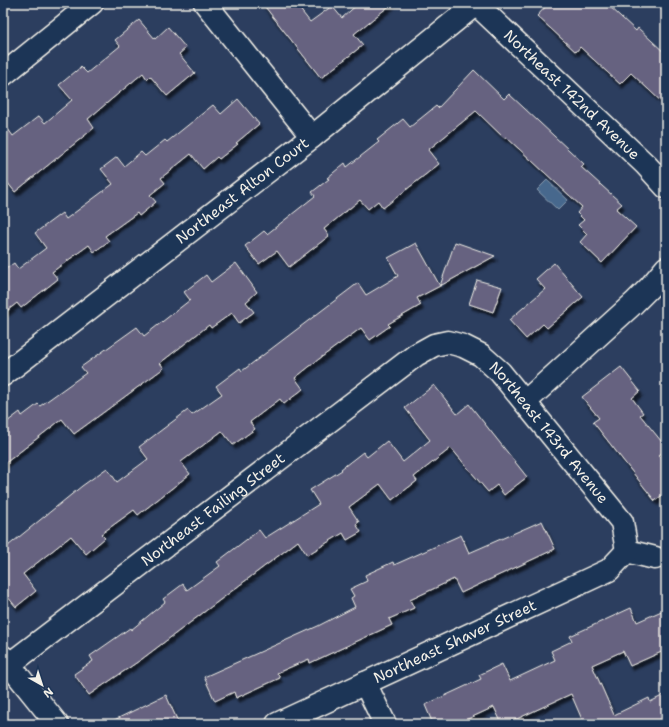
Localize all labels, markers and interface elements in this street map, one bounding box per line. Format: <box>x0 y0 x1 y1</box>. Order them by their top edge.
street label: Northeast 142nd Avenue <box>499 25 644 164</box>
street label: Northeast Alton Court <box>171 133 313 248</box>
street label: Northeast 143rd Avenue <box>485 357 613 508</box>
street label: Northeast Failing Street <box>137 448 289 571</box>
street label: Northeast Shaver Street <box>370 595 540 688</box>
north arrow <box>22 665 62 705</box>
text: N <box>40 684 56 701</box>

